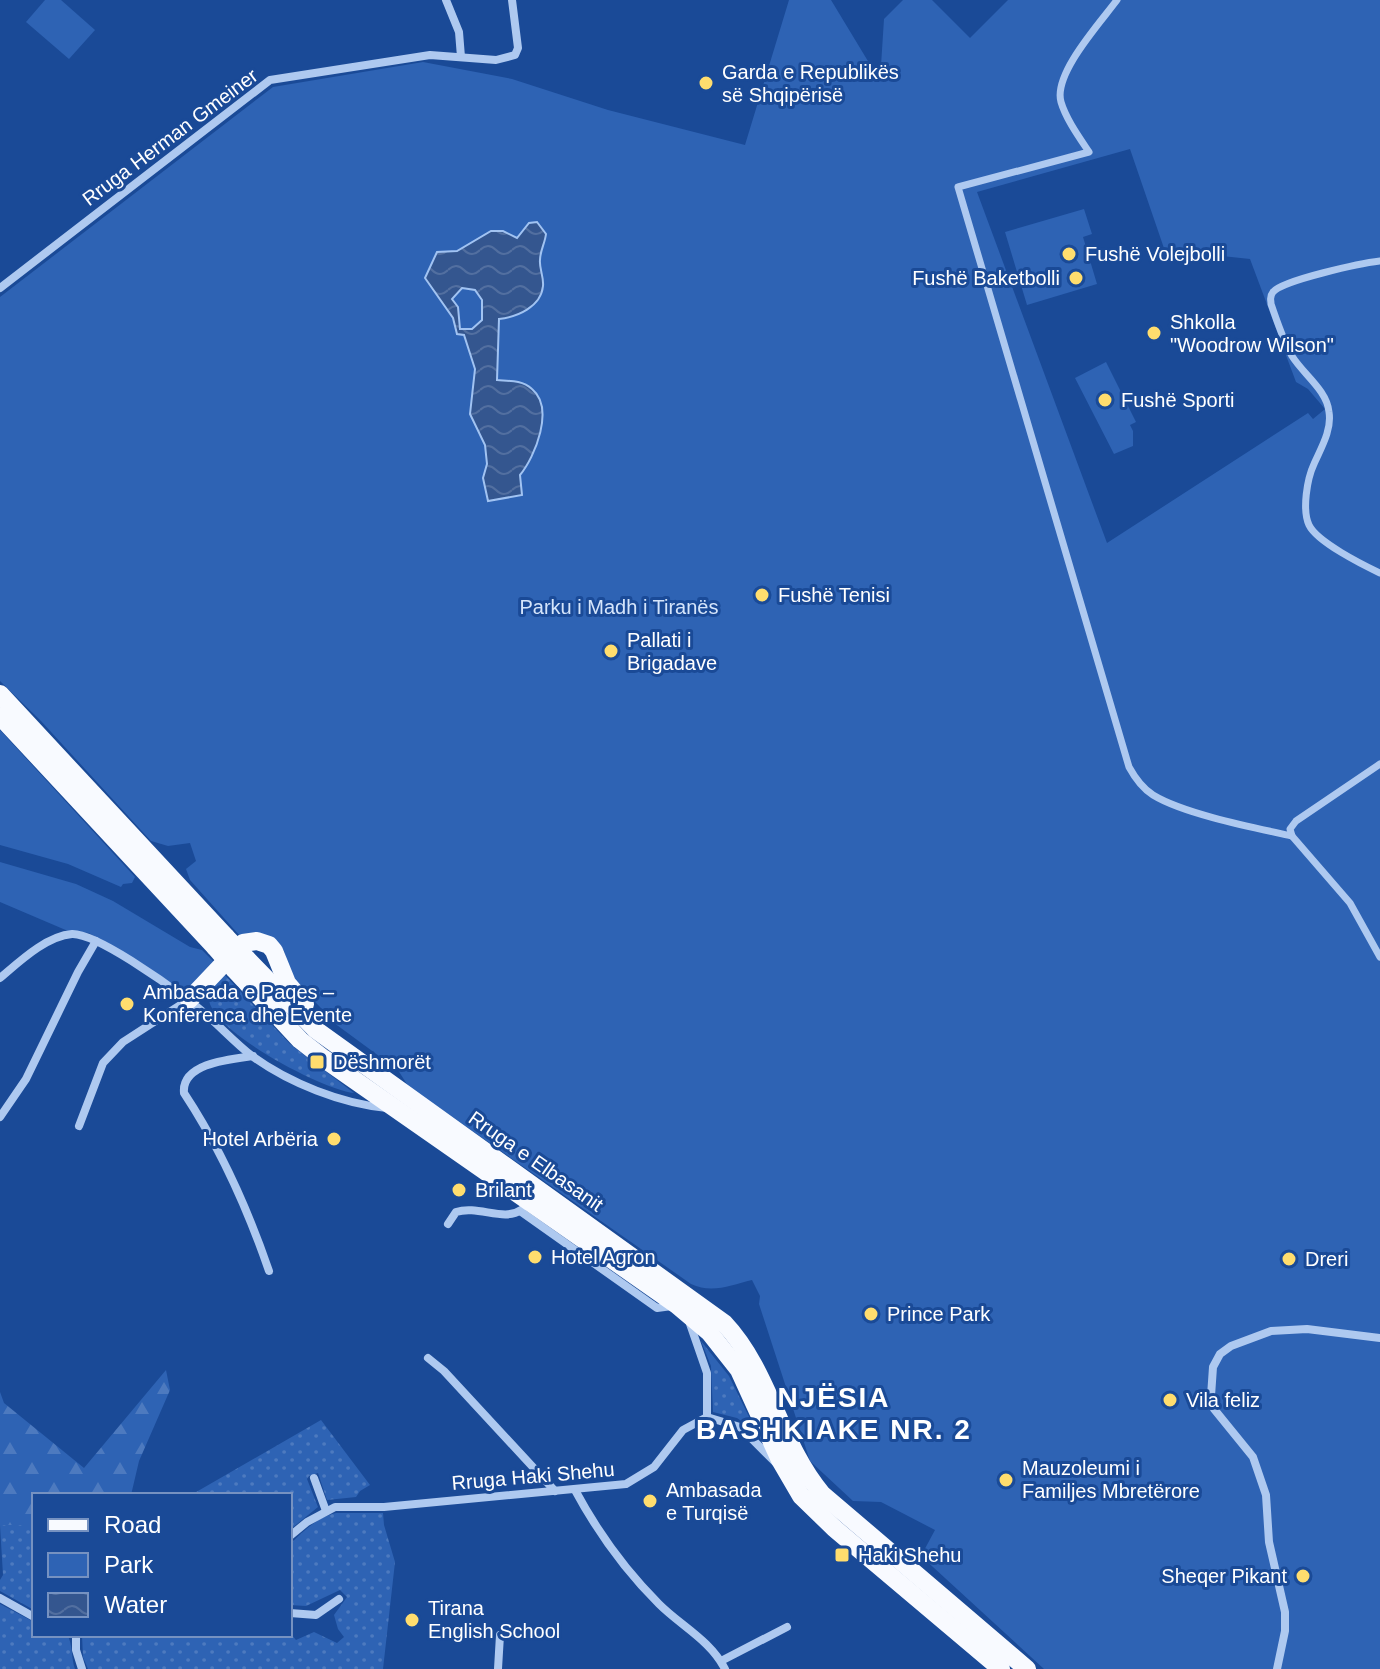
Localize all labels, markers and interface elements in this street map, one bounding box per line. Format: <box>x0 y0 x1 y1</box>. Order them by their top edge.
place label: Garda e Republikës së Shqipërisë <box>722 61 899 106</box>
street label: Rruga Herman Gmeiner <box>78 64 262 210</box>
marker: Garda e Republikës së Shqipërisë <box>697 74 715 92</box>
place label: Fushë Volejbolli <box>1085 243 1225 265</box>
marker: Fushë Volejbolli <box>1060 245 1078 263</box>
place label: Fushë Baketbolli <box>912 267 1060 289</box>
marker: Fushë Baketbolli <box>1067 269 1085 287</box>
place label: Shkolla "Woodrow Wilson" <box>1170 311 1334 356</box>
marker: Shkolla "Woodrow Wilson" <box>1145 324 1163 342</box>
place label: Fushë Sporti <box>1121 389 1234 411</box>
marker: Fushë Sporti <box>1096 391 1114 409</box>
place label: Fushë Tenisi <box>778 584 890 606</box>
marker: Fushë Tenisi <box>753 586 771 604</box>
park label: Parku i Madh i Tiranës <box>520 596 718 618</box>
place label: Pallati i Brigadave <box>627 629 717 674</box>
marker: Pallati i Brigadave <box>602 642 620 660</box>
place label: Ambasada e Paqes – Konferenca dhe Evente <box>143 981 352 1026</box>
marker: Ambasada e Paqes – Konferenca dhe Evente <box>118 995 136 1013</box>
place label: Dëshmorët <box>333 1051 431 1073</box>
marker: Dëshmorët <box>308 1053 326 1071</box>
street label: Rruga e Elbasanit <box>465 1106 608 1216</box>
place label: Hotel Arbëria <box>202 1128 319 1150</box>
marker: Hotel Arbëria <box>325 1130 343 1148</box>
place label: Brilant <box>475 1179 532 1201</box>
marker: Brilant <box>450 1181 468 1199</box>
place label: Hotel Agron <box>551 1246 656 1268</box>
marker: Hotel Agron <box>526 1248 544 1266</box>
place label: Dreri <box>1305 1248 1348 1270</box>
marker: Dreri <box>1280 1250 1298 1268</box>
place label: Prince Park <box>887 1303 991 1325</box>
marker: Prince Park <box>862 1305 880 1323</box>
district label: NJËSIA BASHKIAKE NR. 2 <box>696 1382 972 1445</box>
place label: Vila feliz <box>1186 1389 1260 1411</box>
marker: Vila feliz <box>1161 1391 1179 1409</box>
place label: Mauzoleumi i Familjes Mbretërore <box>1022 1457 1200 1502</box>
street label: Rruga Haki Shehu <box>451 1458 615 1494</box>
marker: Mauzoleumi i Familjes Mbretërore <box>997 1471 1015 1489</box>
place label: Ambasada e Turqisë <box>666 1479 762 1524</box>
marker: Ambasada e Turqisë <box>641 1492 659 1510</box>
legend <box>32 1493 292 1637</box>
text: Road <box>104 1511 161 1538</box>
place label: Haki Shehu <box>858 1544 961 1566</box>
marker: Haki Shehu <box>833 1546 851 1564</box>
text: Park <box>104 1551 154 1578</box>
place label: Sheqer Pikant <box>1161 1565 1287 1587</box>
marker: Sheqer Pikant <box>1294 1567 1312 1585</box>
text: Water <box>104 1591 167 1618</box>
place label: Tirana English School <box>428 1597 560 1642</box>
marker: Tirana English School <box>403 1611 421 1629</box>

